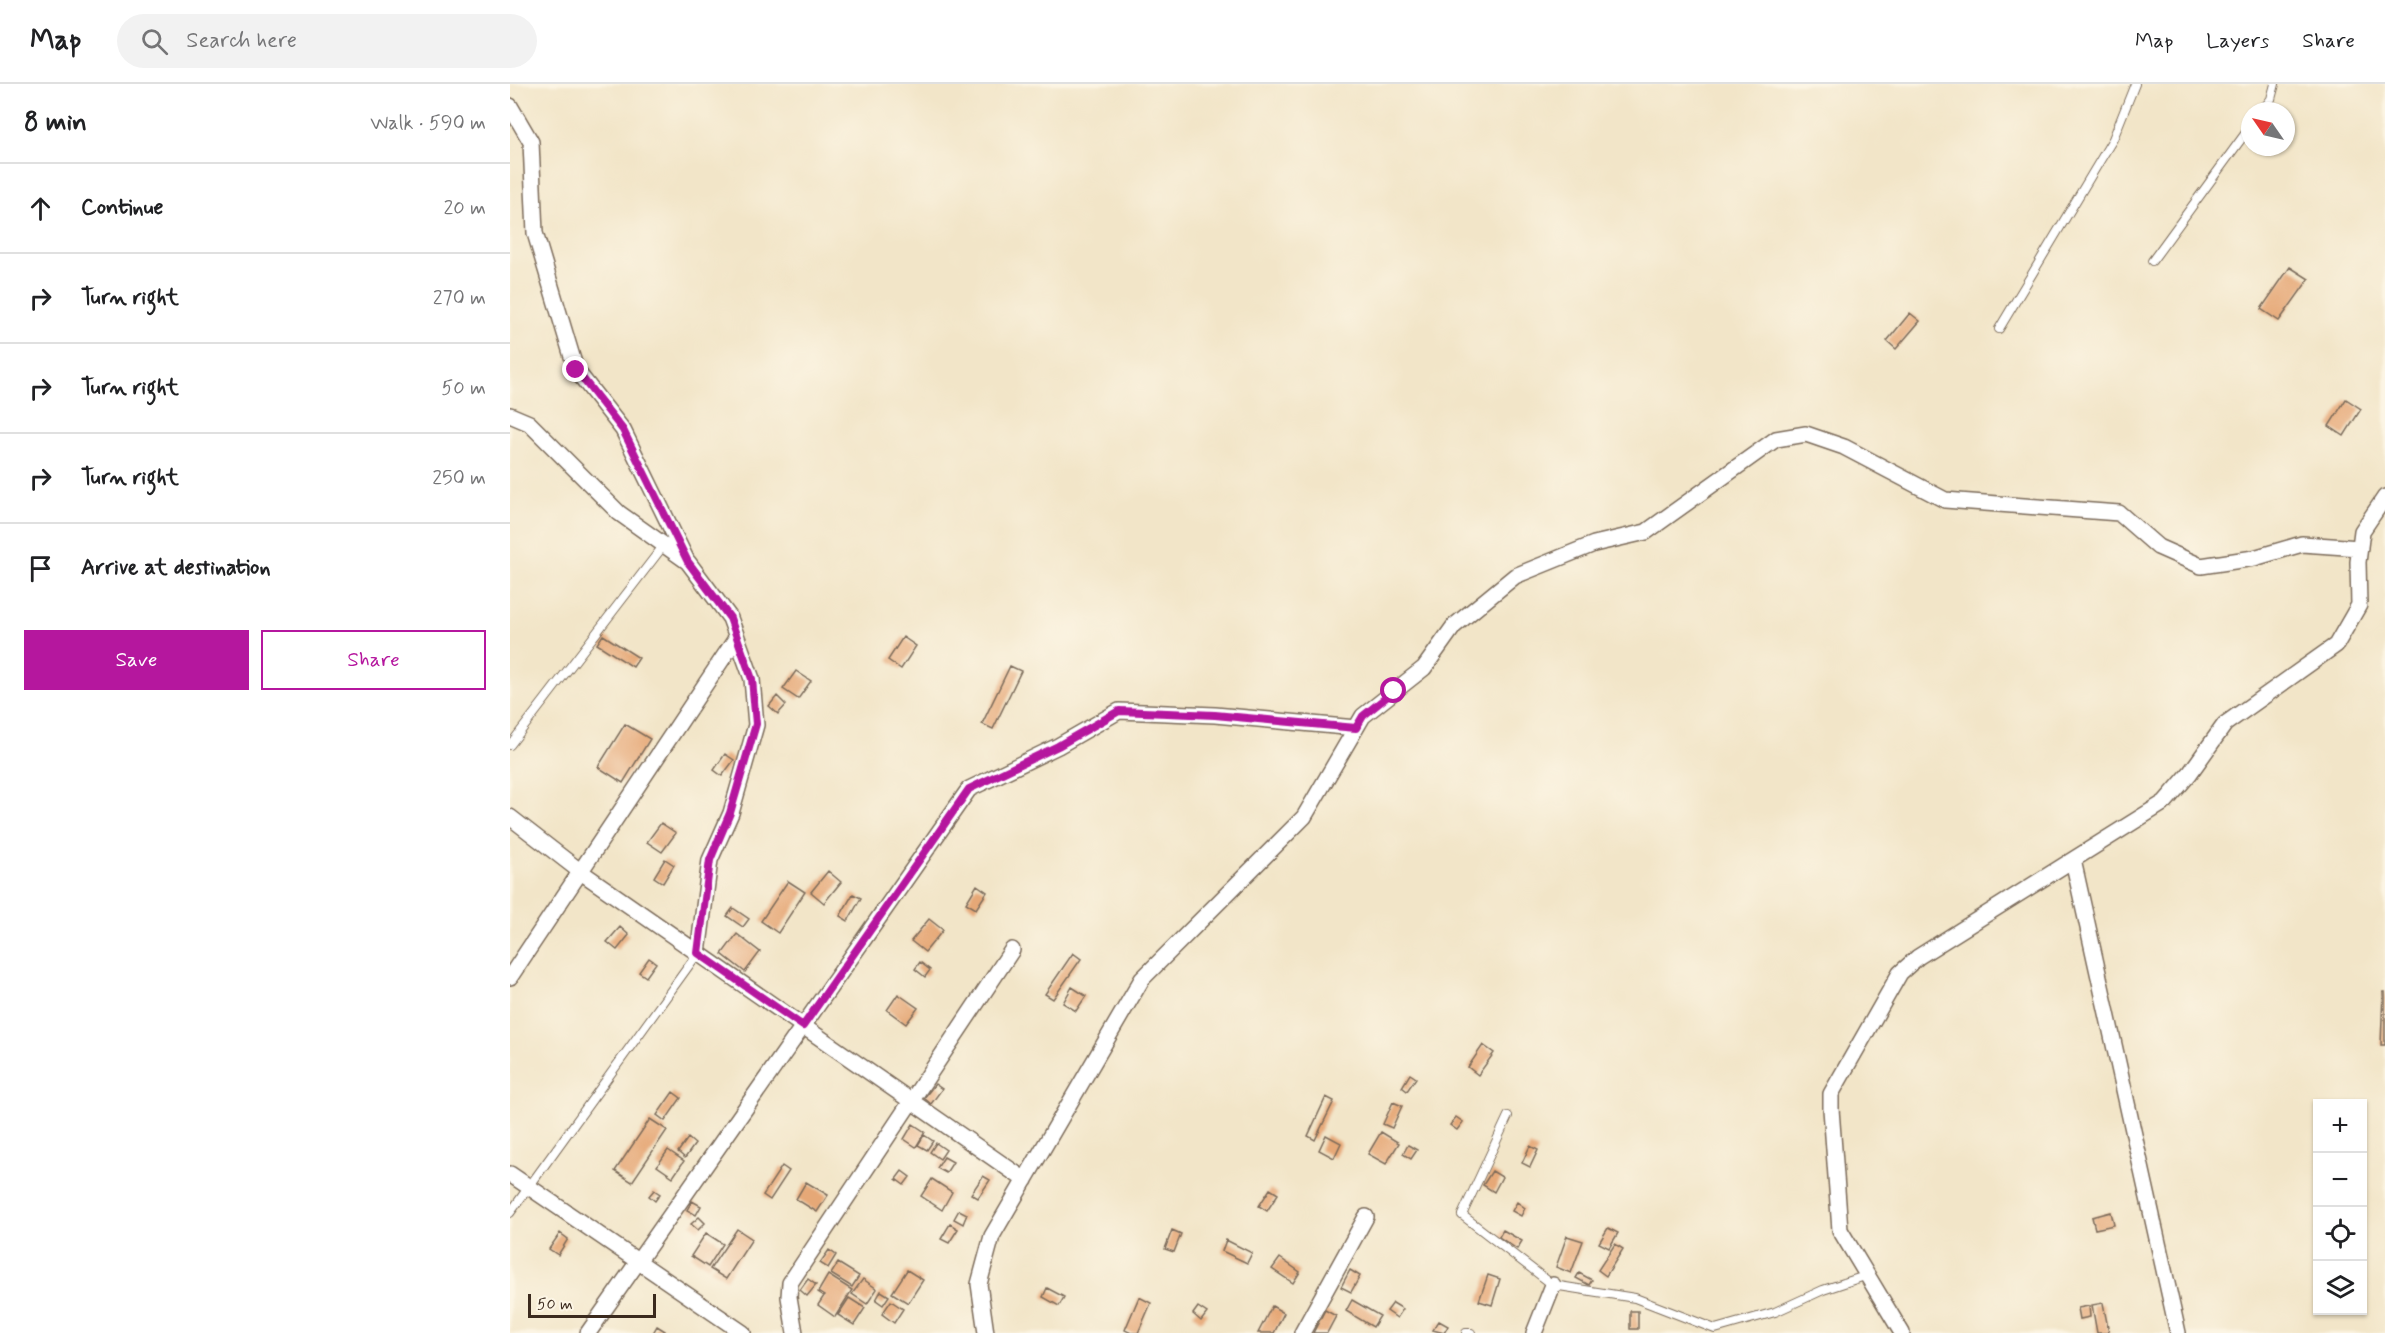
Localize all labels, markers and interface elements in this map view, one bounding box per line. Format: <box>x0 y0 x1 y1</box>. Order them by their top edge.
search box <box>117 14 537 68</box>
text: Map <box>30 23 81 60</box>
icon: search <box>138 25 171 58</box>
text: Search here <box>186 27 297 55</box>
text: Map <box>2135 27 2173 55</box>
text: Layers <box>2206 27 2269 55</box>
text: Share <box>2302 27 2355 55</box>
north arrow <box>2241 102 2295 156</box>
text: 8 min <box>24 106 87 140</box>
text: Walk · 590 m <box>370 110 486 137</box>
icon: ahead <box>24 192 57 225</box>
text: Continue <box>81 194 163 222</box>
text: 20 m <box>443 195 486 222</box>
icon: right <box>24 282 57 315</box>
text: Turn right <box>81 284 179 312</box>
text: 270 m <box>433 285 486 312</box>
route end <box>562 356 588 382</box>
icon: right <box>24 372 57 405</box>
text: Turn right <box>81 374 179 402</box>
text: 50 m <box>441 375 486 402</box>
icon: right <box>24 462 57 495</box>
text: Turn right <box>81 464 179 492</box>
text: 250 m <box>432 465 486 492</box>
icon: arrive <box>24 552 57 585</box>
text: Arrive at destination <box>81 554 271 582</box>
button: Save <box>24 630 249 690</box>
button: Share <box>261 630 486 690</box>
route start <box>1380 677 1406 703</box>
map controls <box>2313 1099 2367 1315</box>
button: + <box>2313 1099 2367 1153</box>
button: − <box>2313 1153 2367 1207</box>
button: locate <box>2313 1207 2367 1261</box>
button: layers <box>2313 1261 2367 1315</box>
scale bar <box>528 1291 656 1318</box>
text: 50 m <box>537 1294 573 1315</box>

